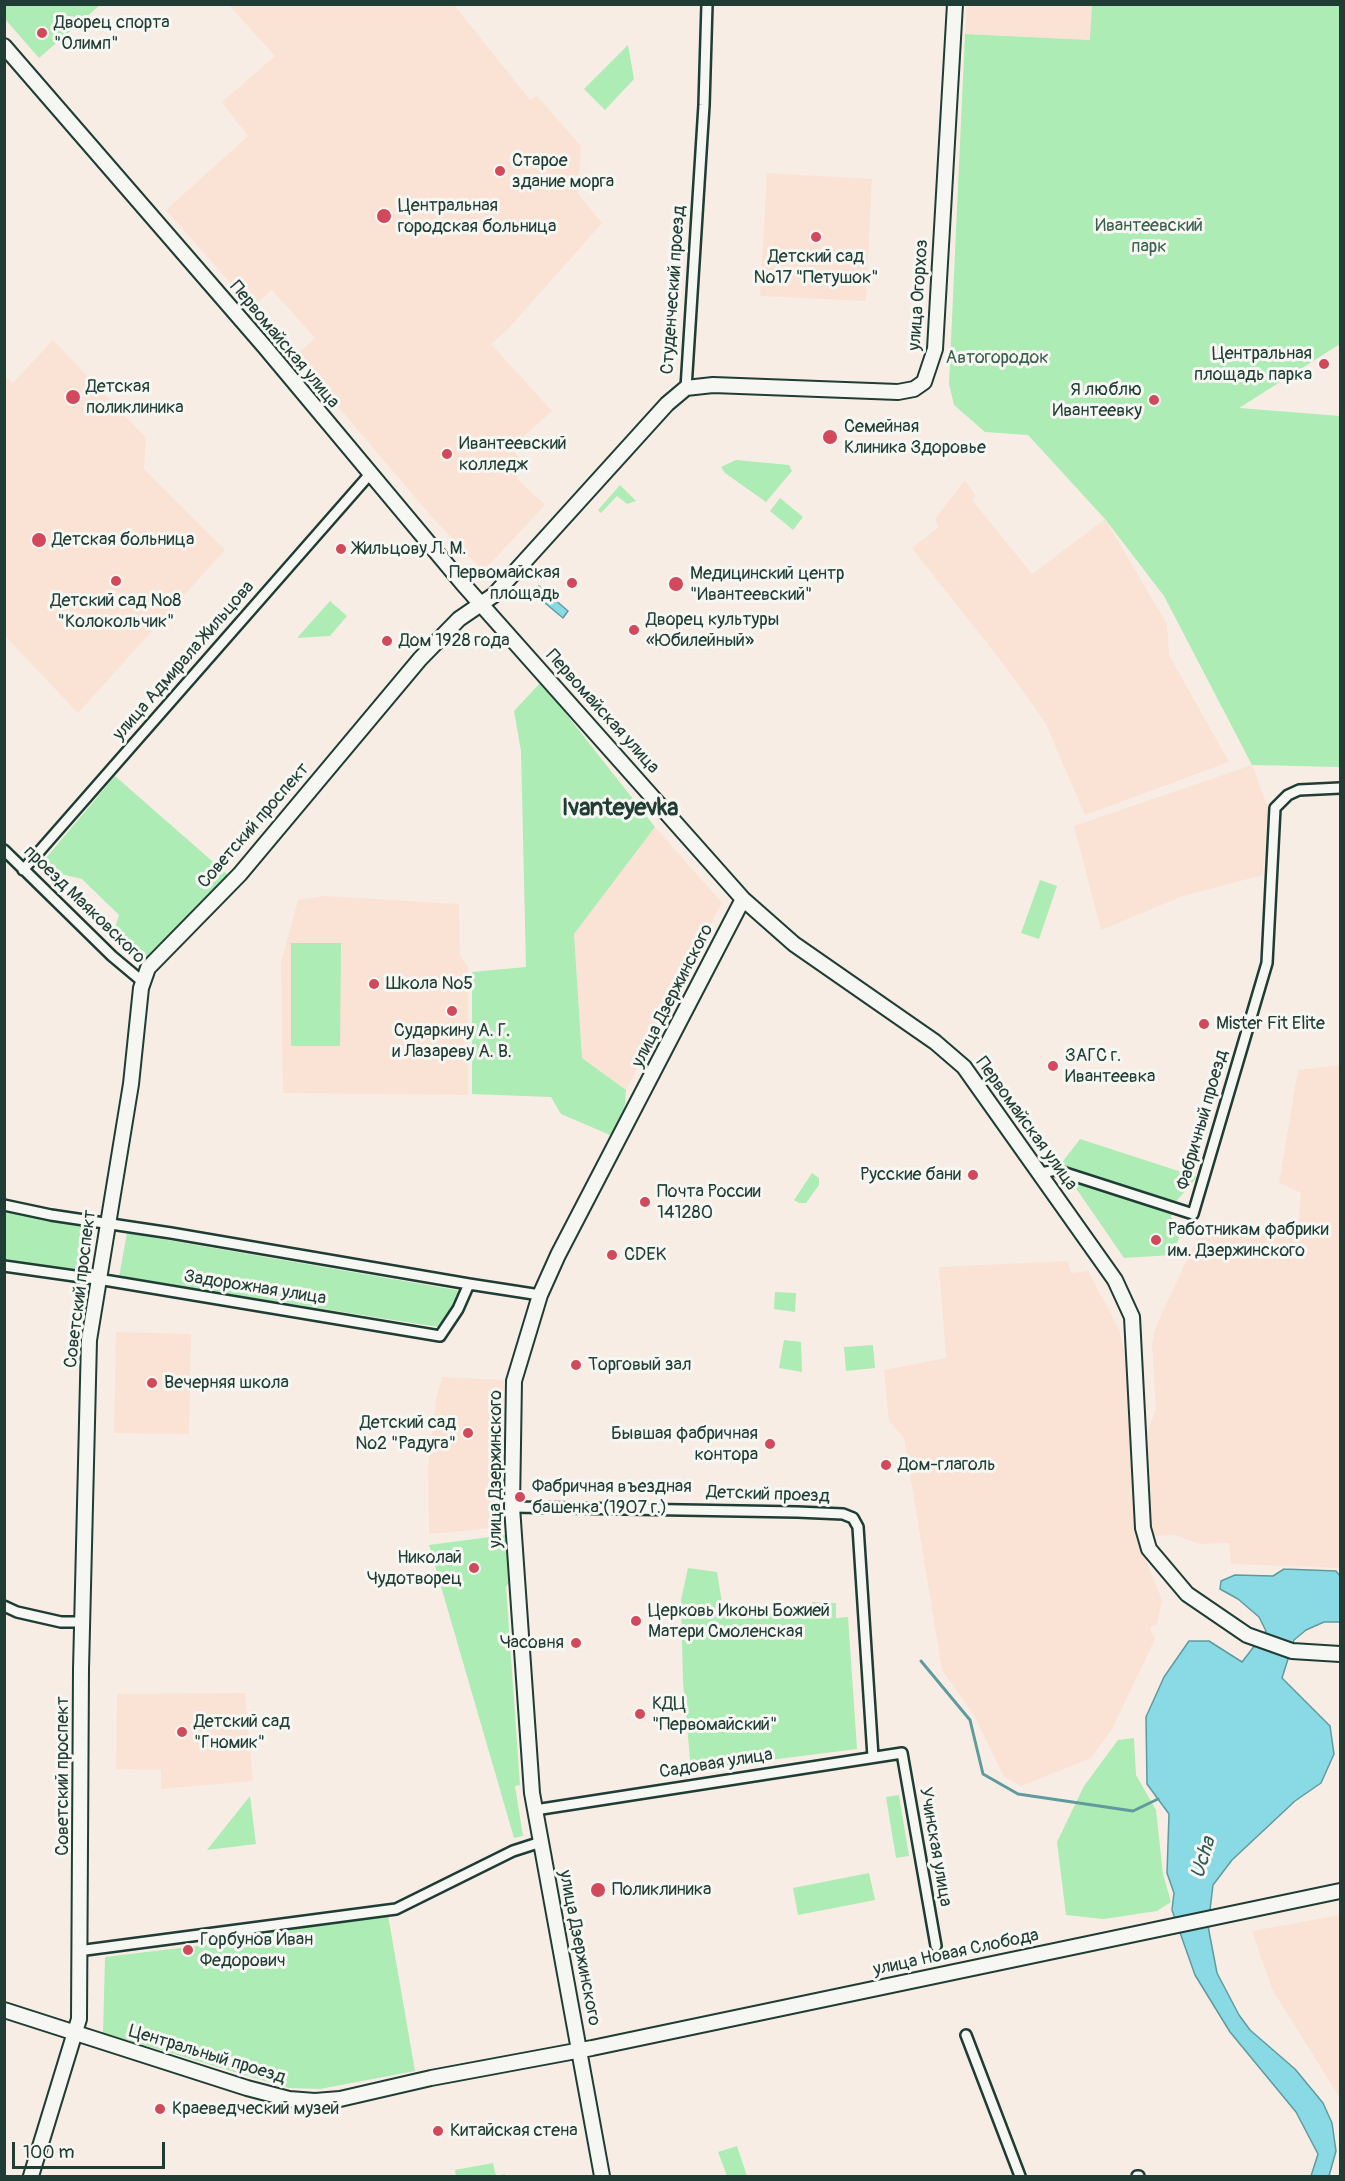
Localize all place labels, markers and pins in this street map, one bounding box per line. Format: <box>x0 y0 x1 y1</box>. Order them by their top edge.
place label: Дворец спорта "Олимп" <box>54 12 170 54</box>
marker: Дворец спорта "Олимп" <box>35 26 49 40</box>
place label: Старое здание морга <box>512 150 614 192</box>
marker: Старое здание морга <box>493 164 507 178</box>
place label: Центральная городская больница <box>398 195 556 238</box>
marker: Центральная городская больница <box>375 207 393 225</box>
marker: Детский сад №17 "Петушок" <box>809 230 823 244</box>
place label: Детский сад №17 "Петушок" <box>754 246 878 288</box>
place label: Центральная площадь парка <box>1194 343 1312 386</box>
marker: Центральная площадь парка <box>1317 357 1331 371</box>
place label: Детская поликлиника <box>86 376 184 418</box>
place label: Я люблю Ивантеевку <box>1052 379 1142 422</box>
marker: Детская поликлиника <box>64 388 82 406</box>
marker: Я люблю Ивантеевку <box>1147 393 1161 407</box>
place label: Семейная Клиника Здоровье <box>844 416 986 458</box>
marker: Семейная Клиника Здоровье <box>821 428 839 446</box>
place label: Ивантеевский колледж <box>459 433 567 476</box>
marker: Ивантеевский колледж <box>440 447 454 461</box>
place label: Детская больница <box>52 529 194 551</box>
marker: Детская больница <box>30 531 48 549</box>
place label: Жильцову Л. М. <box>353 538 467 560</box>
marker: Жильцову Л. М. <box>334 542 348 556</box>
place label: Первомайская площадь <box>449 562 560 604</box>
place label: Медицинский центр "Ивантеевский" <box>690 563 845 606</box>
marker: Детский сад №8 "Колокольчик" <box>109 574 123 588</box>
marker: Медицинский центр "Ивантеевский" <box>667 575 685 593</box>
marker: Первомайская площадь <box>565 576 579 590</box>
place label: Детский сад №8 "Колокольчик" <box>51 590 181 632</box>
place label: Дворец культуры «Юбилейный» <box>646 609 779 652</box>
marker: Дворец культуры «Юбилейный» <box>627 623 641 637</box>
place label: Дом 1928 года <box>399 630 510 652</box>
marker: Дом 1928 года <box>380 634 394 648</box>
place label: Школа №5 <box>386 973 473 995</box>
marker: Школа №5 <box>367 977 381 991</box>
marker: Сударкину А. Г. и Лазареву А. В. <box>445 1004 459 1018</box>
place label: Mister Fit Elite <box>1216 1013 1325 1035</box>
marker: Mister Fit Elite <box>1197 1017 1211 1031</box>
place label: Сударкину А. Г. и Лазареву А. В. <box>392 1020 512 1062</box>
place label: ЗАГС г. Ивантеевка <box>1065 1045 1155 1088</box>
marker: ЗАГС г. Ивантеевка <box>1046 1059 1060 1073</box>
place label: Русские бани <box>860 1164 961 1186</box>
marker: Русские бани <box>966 1168 980 1182</box>
place label: Почта России 141280 <box>657 1181 761 1224</box>
marker: Почта России 141280 <box>638 1195 652 1209</box>
place label: Работникам фабрики им. Дзержинского <box>1168 1219 1329 1262</box>
marker: Работникам фабрики им. Дзержинского <box>1149 1233 1163 1247</box>
place label: CDEK <box>624 1244 666 1266</box>
marker: CDEK <box>605 1248 619 1262</box>
place label: Торговый зал <box>588 1354 691 1376</box>
marker: Торговый зал <box>569 1358 583 1372</box>
place label: Вечерняя школа <box>164 1372 289 1394</box>
marker: Вечерняя школа <box>145 1376 159 1390</box>
place label: Детский сад №2 "Радуга" <box>355 1412 456 1454</box>
place label: Бывшая фабричная контора <box>611 1423 758 1466</box>
marker: Детский сад №2 "Радуга" <box>461 1426 475 1440</box>
marker: Бывшая фабричная контора <box>763 1437 777 1451</box>
place label: Дом-глаголь <box>898 1454 996 1476</box>
marker: Дом-глаголь <box>879 1458 893 1472</box>
place label: Фабричная въездная башенка (1907 г.) <box>532 1476 692 1518</box>
marker: Фабричная въездная башенка (1907 г.) <box>513 1490 527 1504</box>
place label: Николай Чудотворец <box>367 1547 462 1590</box>
marker: Николай Чудотворец <box>467 1561 481 1575</box>
place label: Церковь Иконы Божией Матери Смоленская <box>648 1600 830 1642</box>
marker: Церковь Иконы Божией Матери Смоленская <box>629 1614 643 1628</box>
place label: Часовня <box>500 1632 564 1654</box>
marker: Часовня <box>569 1636 583 1650</box>
place label: КДЦ "Первомайский" <box>652 1693 777 1736</box>
marker: КДЦ "Первомайский" <box>633 1707 647 1721</box>
place label: Детский сад "Гномик" <box>194 1711 290 1754</box>
marker: Детский сад "Гномик" <box>175 1725 189 1739</box>
place label: Поликлиника <box>612 1879 711 1901</box>
marker: Поликлиника <box>589 1881 607 1899</box>
place label: Горбунов Иван Федорович <box>200 1929 313 1972</box>
marker: Горбунов Иван Федорович <box>181 1943 195 1957</box>
place label: Краеведческий музей <box>172 2098 339 2120</box>
marker: Краеведческий музей <box>153 2102 167 2116</box>
place label: Китайская стена <box>450 2120 578 2142</box>
marker: Китайская стена <box>431 2124 445 2138</box>

